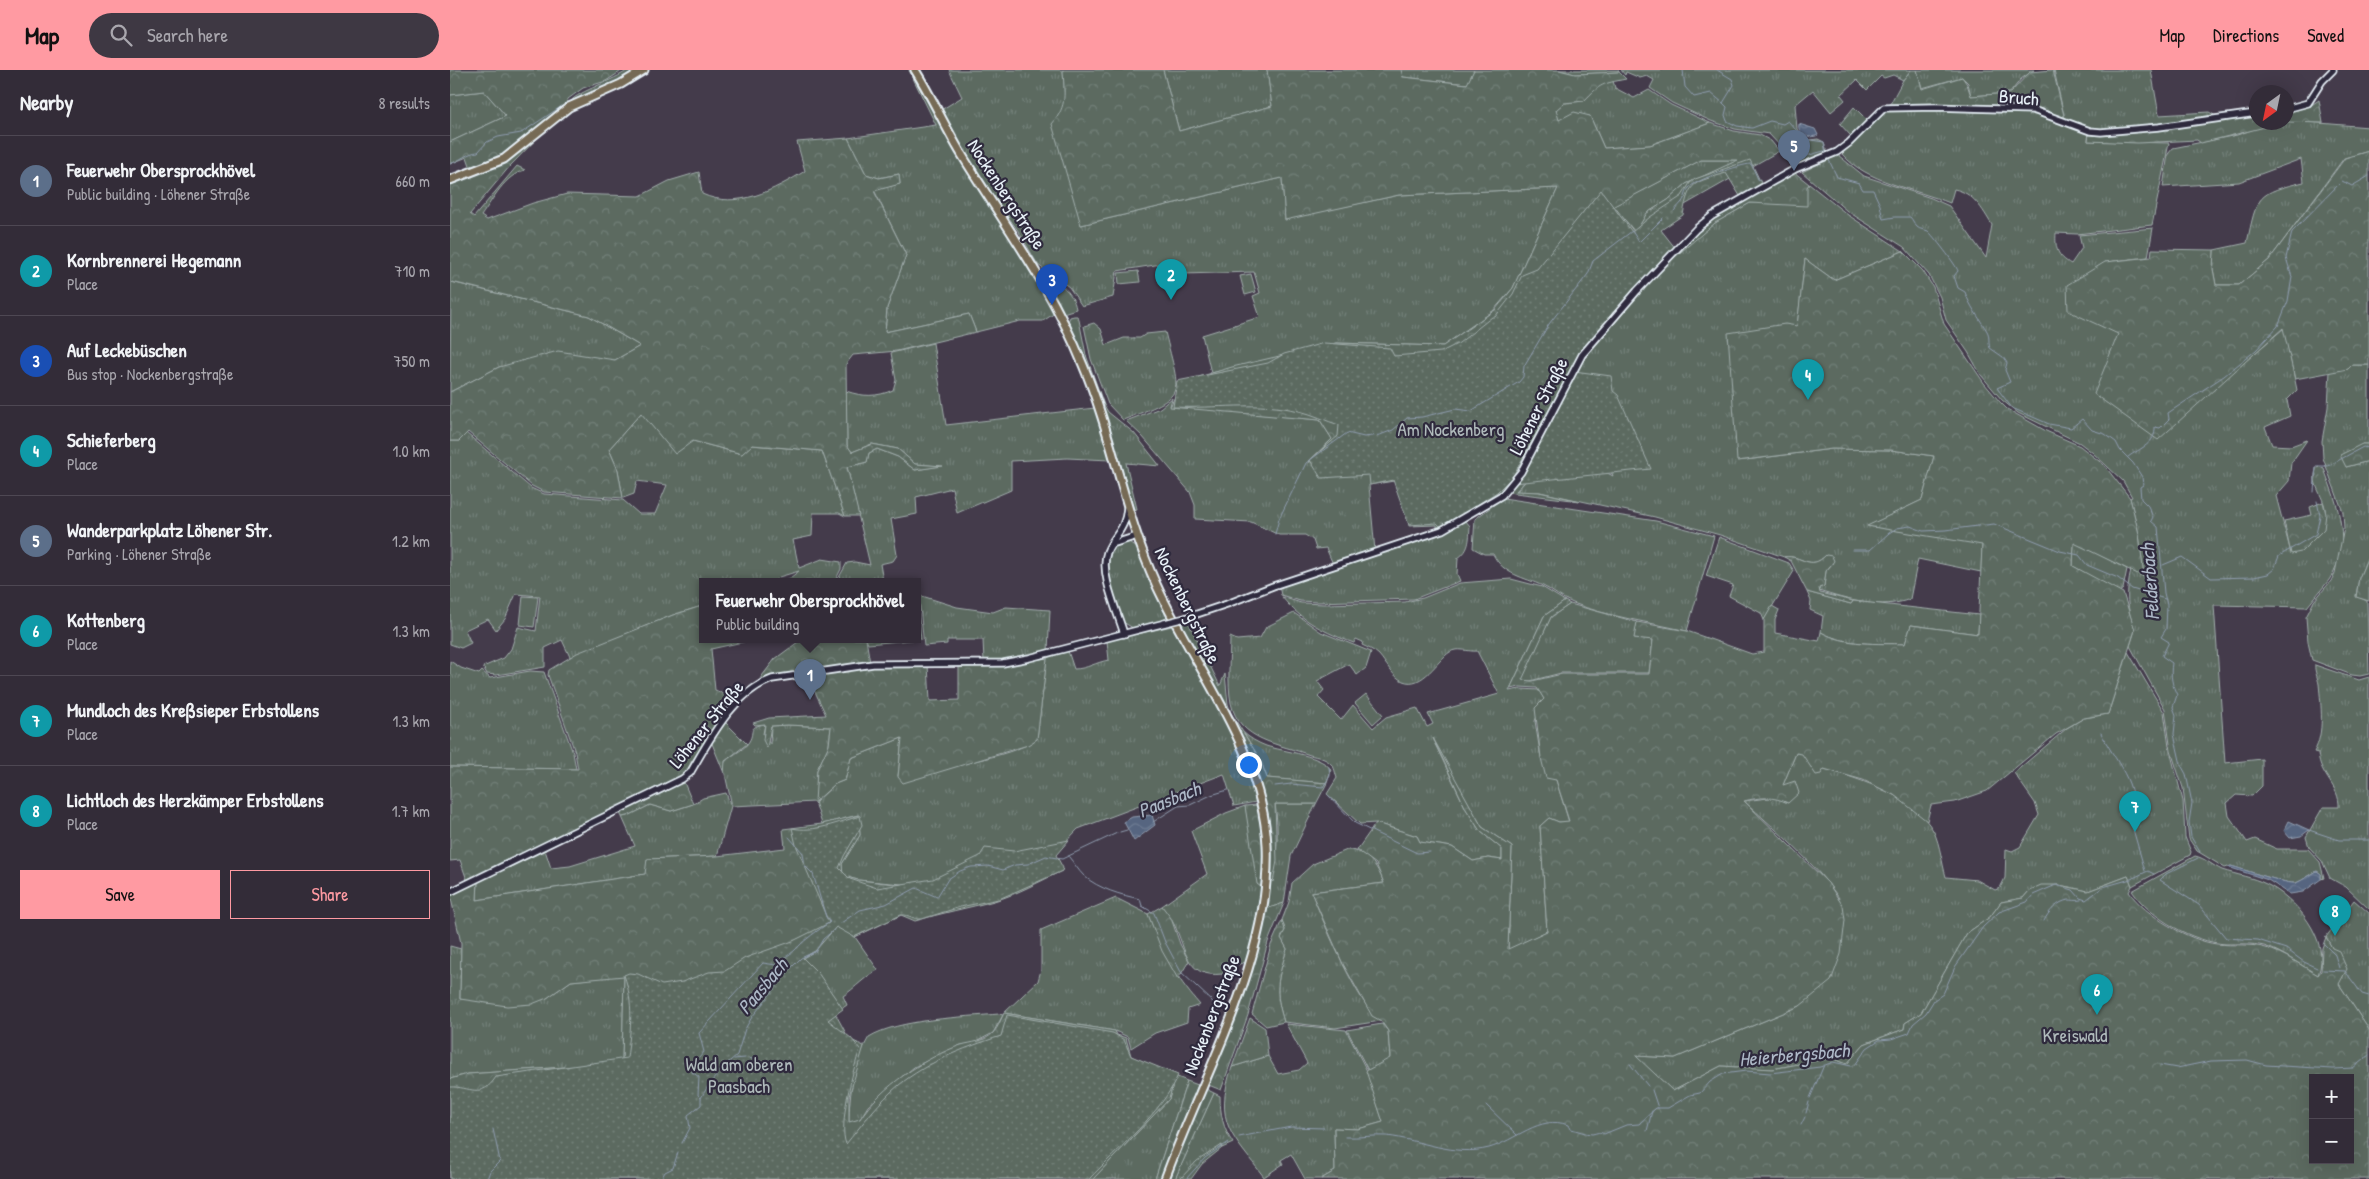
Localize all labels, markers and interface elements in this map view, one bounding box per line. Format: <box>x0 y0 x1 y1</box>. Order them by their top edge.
search box <box>89 13 439 58</box>
text: Map <box>25 19 59 51</box>
icon: search <box>107 21 135 49</box>
text: Search here <box>147 22 228 48</box>
text: Map <box>2160 23 2185 48</box>
text: Directions <box>2213 23 2279 48</box>
text: Saved <box>2307 23 2344 48</box>
street label: Bruch <box>1998 82 2040 112</box>
north arrow <box>2249 85 2294 130</box>
text: Nearby <box>20 88 73 117</box>
text: 8 results <box>378 92 430 114</box>
pin: 5 <box>1778 130 1810 171</box>
street label: Nockenbergstraße <box>962 134 1053 255</box>
text: Feuerwehr Obersprockhövel <box>67 157 255 183</box>
text: 1 <box>33 170 39 192</box>
text: 660 m <box>396 170 430 192</box>
text: Public building · Löhener Straße <box>67 183 250 205</box>
text: Kornbrennerei Hegemann <box>67 247 241 273</box>
pin: 2 <box>1155 259 1187 300</box>
text: 2 <box>32 260 40 282</box>
text: 710 m <box>395 260 430 282</box>
pin: 3 <box>1036 264 1068 305</box>
text: Place <box>67 273 98 295</box>
text: Auf Leckebüschen <box>67 337 187 363</box>
text: 3 <box>32 350 40 372</box>
text: 750 m <box>394 350 430 372</box>
street label: Löhener Straße <box>1502 353 1574 459</box>
pin: 4 <box>1792 359 1824 400</box>
text: Bus stop · Nockenbergstraße <box>67 363 233 385</box>
park label: Am Nockenberg <box>1398 416 1504 442</box>
text: Schieferberg <box>67 427 156 453</box>
text: 4 <box>33 440 39 462</box>
text: 1.0 km <box>392 440 430 462</box>
text: Place <box>67 453 98 475</box>
text: Wanderparkplatz Löhener Str. <box>67 517 272 543</box>
text: 5 <box>33 530 39 552</box>
text: 1.2 km <box>392 530 430 552</box>
water label: Felderbach <box>2133 541 2165 621</box>
street label: Nockenbergstraße <box>1149 542 1228 668</box>
text: Parking · Löhener Straße <box>67 543 211 565</box>
popup <box>699 578 921 643</box>
text: Feuerwehr Obersprockhövel <box>716 587 904 613</box>
text: Kottenberg <box>67 607 145 633</box>
text: Public building <box>716 613 799 635</box>
text: 6 <box>33 620 39 642</box>
text: 1.3 km <box>392 620 430 642</box>
text: Place <box>67 633 98 655</box>
pin: 1 <box>794 659 826 700</box>
street label: Löhener Straße <box>663 674 750 773</box>
text: Mundloch des Kreßsieper Erbstollens <box>67 697 319 723</box>
text: 7 <box>32 710 40 732</box>
text: 1.3 km <box>392 710 430 732</box>
text: Place <box>67 723 98 745</box>
your location <box>1236 752 1262 778</box>
water label: Paasbach <box>1134 774 1206 824</box>
text: Lichtloch des Herzkämper Erbstollens <box>67 787 324 813</box>
pin: 7 <box>2119 791 2151 832</box>
text: 8 <box>33 800 39 822</box>
text: 1.7 km <box>392 800 430 822</box>
text: Place <box>67 813 98 835</box>
button: Save <box>20 870 220 919</box>
button: Share <box>230 870 430 919</box>
pin: 8 <box>2319 895 2351 936</box>
water label: Paasbach <box>731 951 794 1020</box>
street label: Nockenbergstraße <box>1176 951 1246 1079</box>
pin: 6 <box>2081 974 2113 1015</box>
park label: Kreiswald <box>2042 1022 2108 1048</box>
water label: Heierbergsbach <box>1738 1036 1852 1073</box>
park label: Wald am oberen Paasbach <box>685 1051 793 1099</box>
map controls <box>2309 1074 2354 1164</box>
button: + <box>2309 1074 2354 1119</box>
button: − <box>2309 1119 2354 1164</box>

